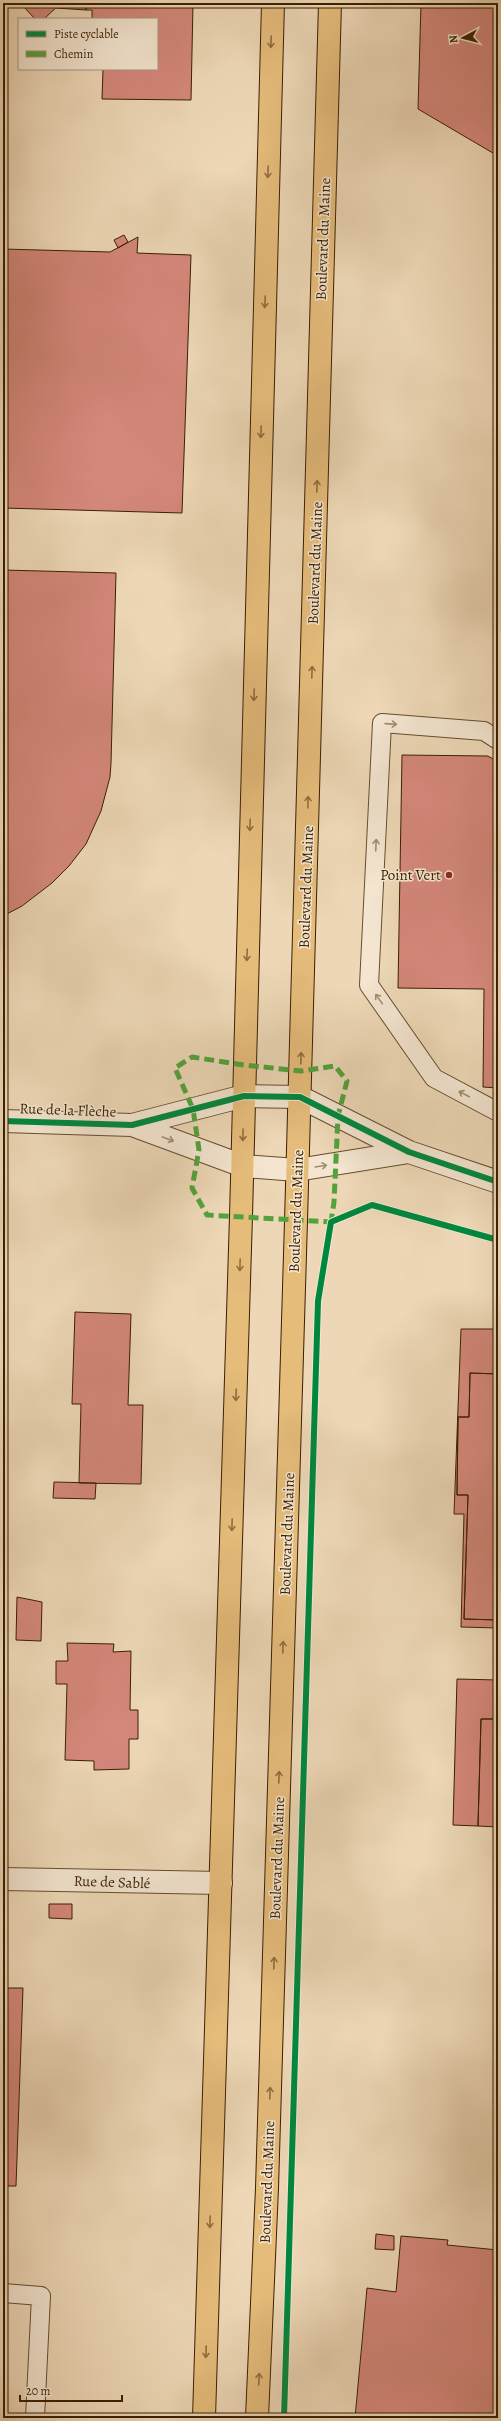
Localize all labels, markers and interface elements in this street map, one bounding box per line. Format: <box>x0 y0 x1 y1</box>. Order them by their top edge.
legend <box>18 18 158 70</box>
north arrow <box>443 18 483 58</box>
text: Piste cyclable <box>54 26 119 42</box>
text: N <box>446 34 462 44</box>
one-way arrow <box>268 35 275 48</box>
text: Chemin <box>54 46 94 62</box>
one-way arrow <box>264 165 272 178</box>
street label: Boulevard du Maine <box>311 177 335 301</box>
one-way arrow <box>261 295 268 308</box>
one-way arrow <box>257 425 265 438</box>
one-way arrow <box>313 480 320 493</box>
street label: Boulevard du Maine <box>303 501 327 625</box>
one-way arrow <box>308 666 315 679</box>
one-way arrow <box>250 688 258 701</box>
one-way arrow <box>384 721 397 728</box>
one-way arrow <box>304 796 312 809</box>
one-way arrow <box>247 818 254 831</box>
street label: Boulevard du Maine <box>294 825 318 949</box>
one-way arrow <box>372 839 379 852</box>
place label: Point Vert <box>380 865 441 885</box>
marker: Point Vert <box>444 870 454 880</box>
one-way arrow <box>243 948 251 961</box>
one-way arrow <box>375 994 383 1005</box>
one-way arrow <box>297 1052 305 1065</box>
one-way arrow <box>458 1090 470 1097</box>
street label: Rue de la Flèche <box>19 1098 117 1122</box>
one-way arrow <box>239 1128 247 1141</box>
one-way arrow <box>162 1135 174 1143</box>
street label: Boulevard du Maine <box>284 1149 308 1273</box>
one-way arrow <box>314 1162 327 1170</box>
one-way arrow <box>236 1258 243 1271</box>
one-way arrow <box>232 1388 239 1401</box>
street label: Boulevard du Maine <box>275 1472 299 1596</box>
one-way arrow <box>228 1518 235 1531</box>
one-way arrow <box>280 1641 287 1654</box>
one-way arrow <box>276 1771 283 1784</box>
street label: Boulevard du Maine <box>265 1796 289 1920</box>
street label: Rue de Sablé <box>73 1871 151 1893</box>
one-way arrow <box>270 1957 278 1970</box>
one-way arrow <box>266 2087 274 2100</box>
street label: Boulevard du Maine <box>255 2120 279 2244</box>
one-way arrow <box>206 2215 213 2228</box>
one-way arrow <box>202 2345 210 2358</box>
one-way arrow <box>255 2373 262 2386</box>
scale bar <box>20 2377 122 2403</box>
text: 20 m <box>26 2383 50 2399</box>

